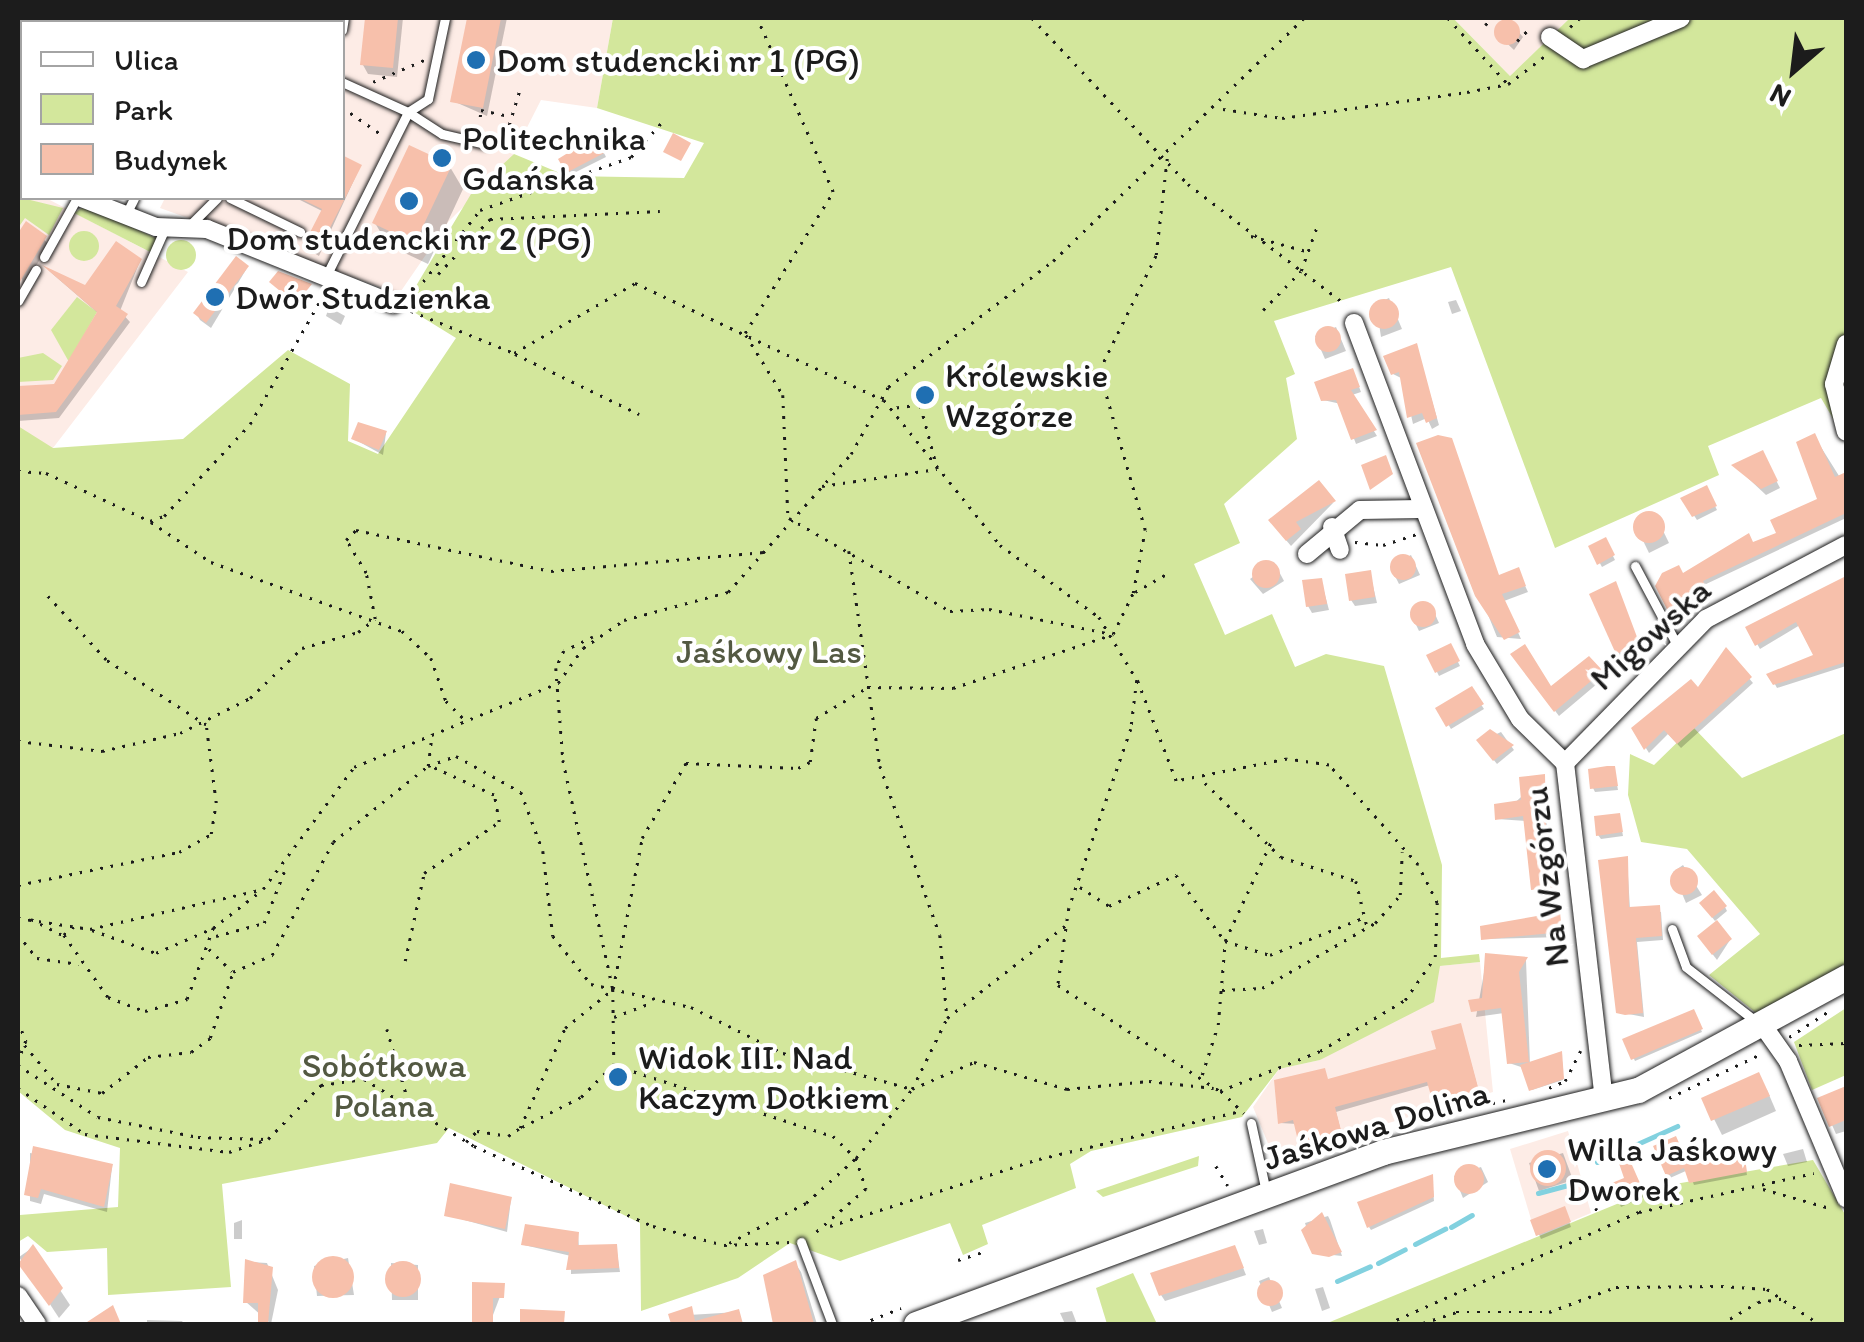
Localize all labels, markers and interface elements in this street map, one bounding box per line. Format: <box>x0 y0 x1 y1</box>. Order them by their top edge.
legend <box>20 20 345 200</box>
north arrow <box>1744 20 1844 120</box>
place label: Dom studencki nr 1 (PG) <box>496 39 861 81</box>
text: Ulica <box>114 41 178 78</box>
marker: Dom studencki nr 1 (PG) <box>465 49 487 71</box>
text: N <box>1764 77 1796 116</box>
text: Park <box>114 91 173 128</box>
place label: Politechnika Gdańska <box>462 117 646 199</box>
text: Budynek <box>114 141 227 178</box>
marker: Politechnika Gdańska <box>431 147 453 169</box>
marker: Dom studencki nr 2 (PG) <box>398 190 420 212</box>
place label: Dom studencki nr 2 (PG) <box>226 217 592 259</box>
place label: Dwór Studzienka <box>235 276 490 318</box>
marker: Dwór Studzienka <box>204 286 226 308</box>
place label: Królewskie Wzgórze <box>945 354 1108 436</box>
marker: Królewskie Wzgórze <box>914 384 936 406</box>
street label: Migowska <box>1581 569 1719 699</box>
park label: Jaśkowy Las <box>676 630 862 672</box>
street label: Na Wzgórzu <box>1514 785 1578 969</box>
place label: Widok III. Nad Kaczym Dołkiem <box>638 1036 888 1118</box>
park label: Sobótkowa Polana <box>302 1044 466 1126</box>
marker: Widok III. Nad Kaczym Dołkiem <box>607 1066 629 1088</box>
street label: Jaśkowa Dolina <box>1259 1071 1493 1179</box>
place label: Willa Jaśkowy Dworek <box>1567 1128 1777 1210</box>
marker: Willa Jaśkowy Dworek <box>1536 1158 1558 1180</box>

